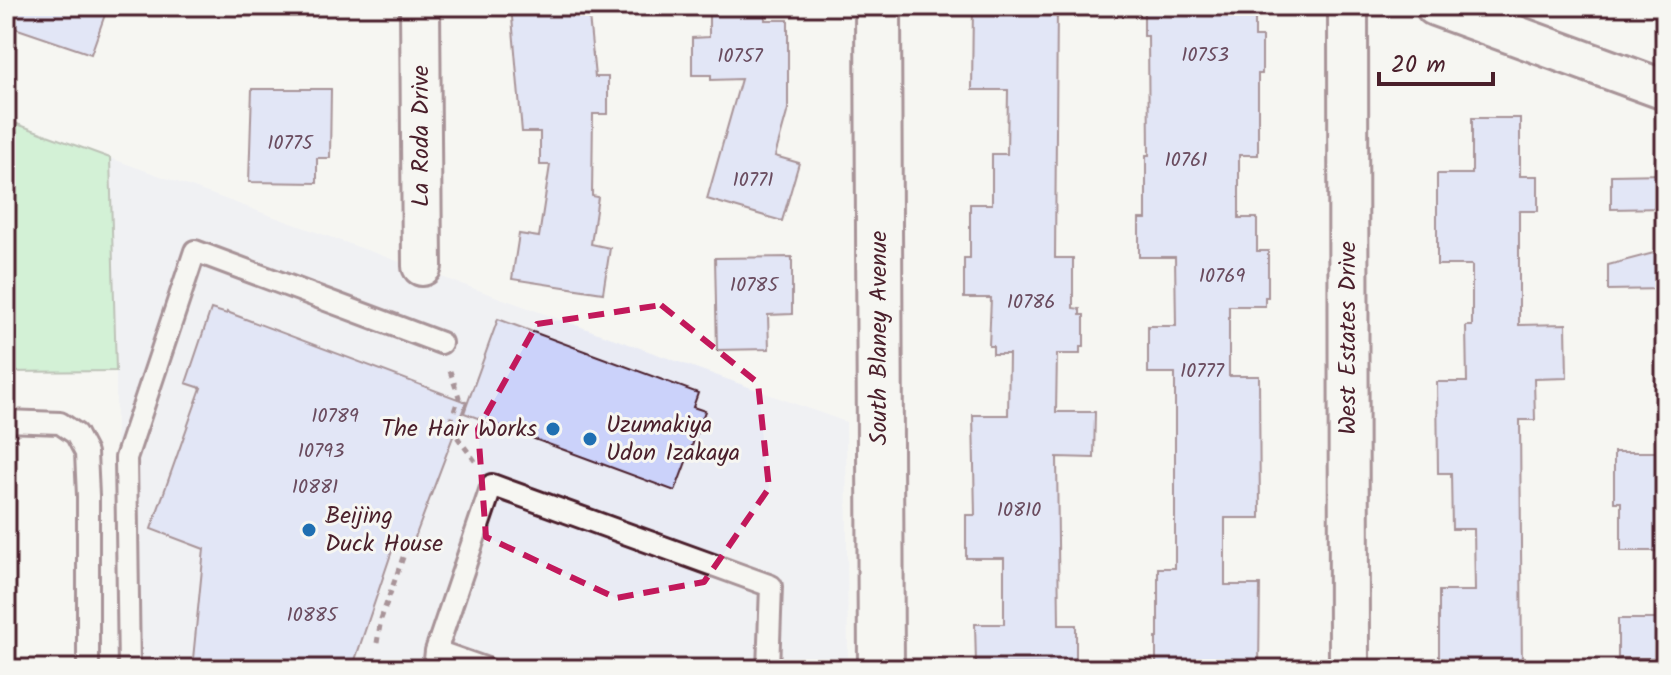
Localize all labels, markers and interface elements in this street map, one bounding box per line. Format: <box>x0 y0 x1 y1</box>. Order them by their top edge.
scale bar <box>1379 36 1493 86</box>
house number: 10753 <box>1181 40 1229 72</box>
house number: 10757 <box>717 41 764 73</box>
text: 20 m <box>1391 46 1446 85</box>
street label: La Roda Drive <box>402 65 441 207</box>
house number: 10775 <box>267 128 314 160</box>
house number: 10761 <box>1165 145 1207 177</box>
house number: 10771 <box>733 165 774 197</box>
street label: South Blaney Avenue <box>860 231 899 445</box>
street label: West Estates Drive <box>1329 241 1368 435</box>
house number: 10769 <box>1199 261 1245 293</box>
house number: 10785 <box>730 270 779 302</box>
house number: 10786 <box>1007 287 1055 319</box>
house number: 10777 <box>1180 356 1225 388</box>
house number: 10789 <box>311 401 359 433</box>
place label: Uzumakiya Udon Izakaya <box>606 406 740 473</box>
place label: The Hair Works <box>381 410 537 449</box>
marker: The Hair Works <box>544 420 562 438</box>
marker: Uzumakiya Udon Izakaya <box>581 430 599 448</box>
house number: 10793 <box>298 436 344 468</box>
house number: 10881 <box>292 472 338 504</box>
house number: 10810 <box>997 495 1041 527</box>
place label: Beijing Duck House <box>325 497 443 564</box>
marker: Beijing Duck House <box>300 521 318 539</box>
house number: 10885 <box>286 600 339 632</box>

